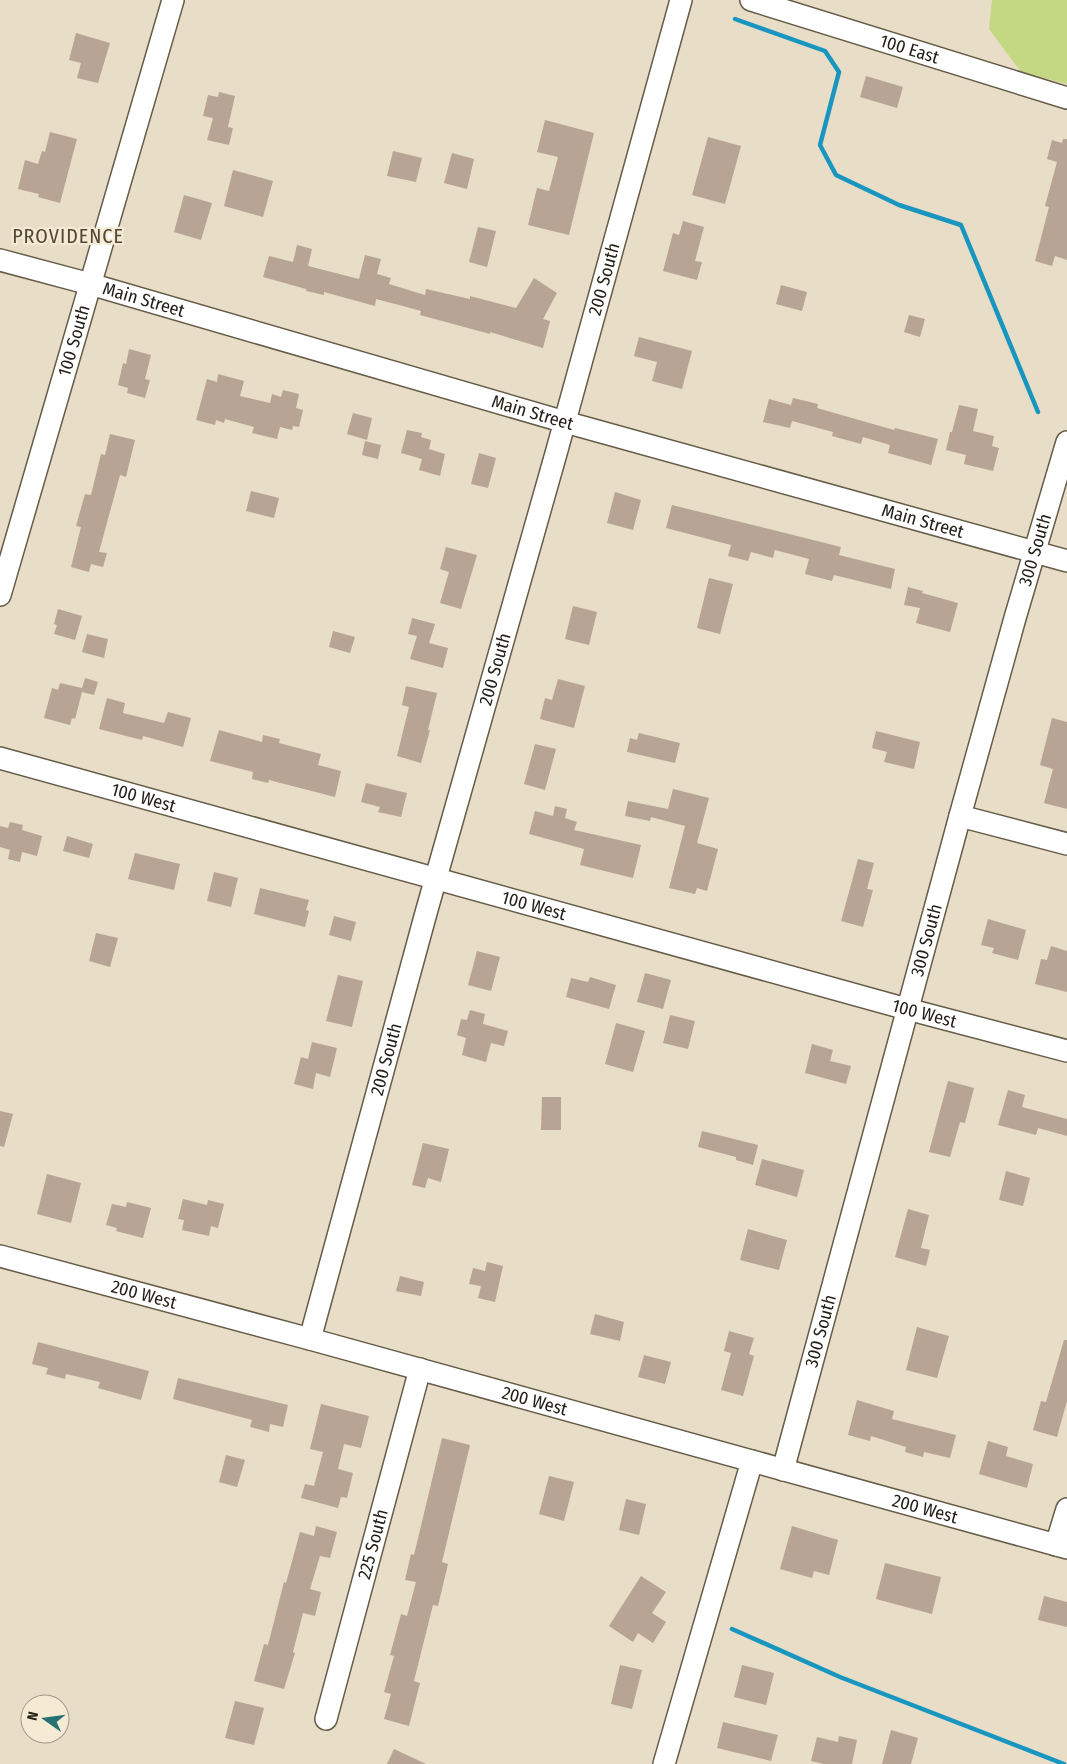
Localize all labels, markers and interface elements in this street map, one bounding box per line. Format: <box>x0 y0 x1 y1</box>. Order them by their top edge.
street label: 100 East <box>877 30 942 69</box>
district label: PROVIDENCE <box>12 224 124 248</box>
street label: 200 South <box>584 240 625 318</box>
street label: Main Street <box>100 277 187 322</box>
street label: 100 South <box>53 302 95 379</box>
street label: Main Street <box>489 390 576 435</box>
street label: Main Street <box>879 499 966 543</box>
street label: 300 South <box>1014 511 1056 589</box>
street label: 200 South <box>474 630 516 708</box>
street label: 100 West <box>109 778 178 817</box>
street label: 100 West <box>499 886 569 925</box>
street label: 300 South <box>906 901 947 979</box>
street label: 100 West <box>890 994 959 1033</box>
street label: 200 South <box>366 1021 407 1098</box>
street label: 200 West <box>109 1275 179 1314</box>
street label: 300 South <box>800 1292 841 1370</box>
street label: 200 West <box>500 1382 570 1421</box>
street label: 200 West <box>890 1489 960 1528</box>
street label: 225 South <box>353 1507 393 1582</box>
north arrow <box>20 1694 70 1744</box>
text: N <box>24 1710 42 1722</box>

